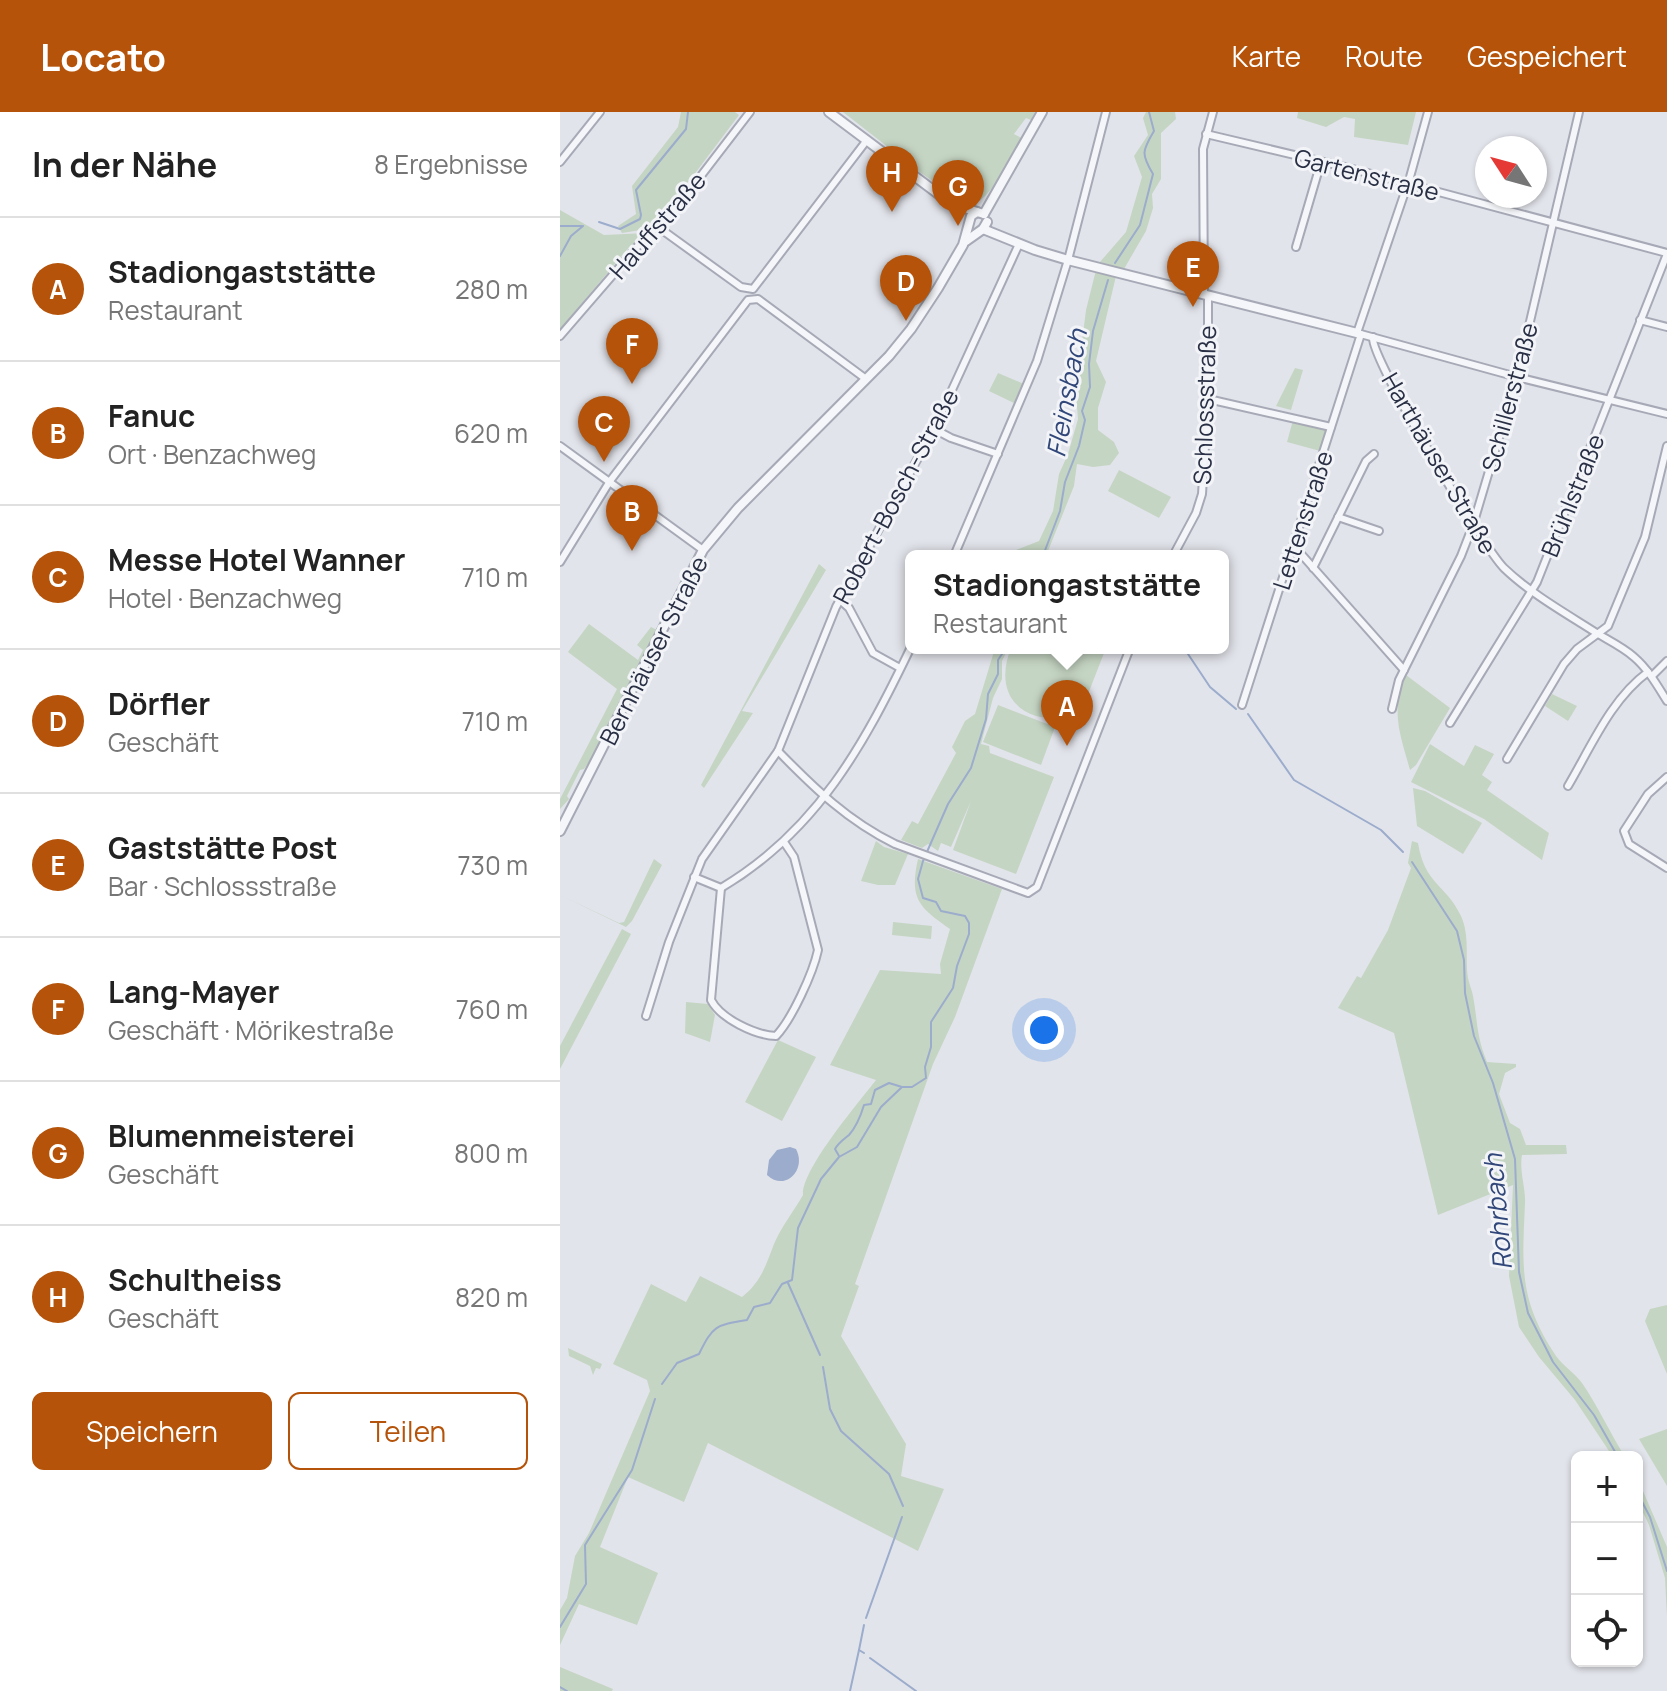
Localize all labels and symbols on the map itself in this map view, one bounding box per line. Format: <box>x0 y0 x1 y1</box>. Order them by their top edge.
north arrow <box>1475 136 1547 208</box>
street label: Gartenstraße <box>1291 140 1443 208</box>
pin: H <box>866 146 918 212</box>
pin: G <box>932 160 984 226</box>
street label: Hauffstraße <box>601 164 713 286</box>
pin: E <box>1167 241 1219 307</box>
pin: D <box>880 255 932 321</box>
pin: F <box>606 318 658 384</box>
street label: Schillerstraße <box>1473 319 1545 475</box>
water label: Fleinsbach <box>1037 325 1095 460</box>
street label: Schlossstraße <box>1185 325 1223 485</box>
street label: Harthäuser Straße <box>1375 366 1505 560</box>
street label: Robert-Bosch-Straße <box>824 383 966 609</box>
pin: C <box>578 396 630 462</box>
street label: Brühlstraße <box>1532 429 1612 561</box>
street label: Lettenstraße <box>1264 446 1340 594</box>
pin: B <box>606 485 658 551</box>
street label: Bernhäuser Straße <box>591 550 715 750</box>
pin: A <box>1041 680 1093 746</box>
your location <box>1024 1010 1064 1050</box>
water label: Rohrbach <box>1474 1151 1520 1271</box>

